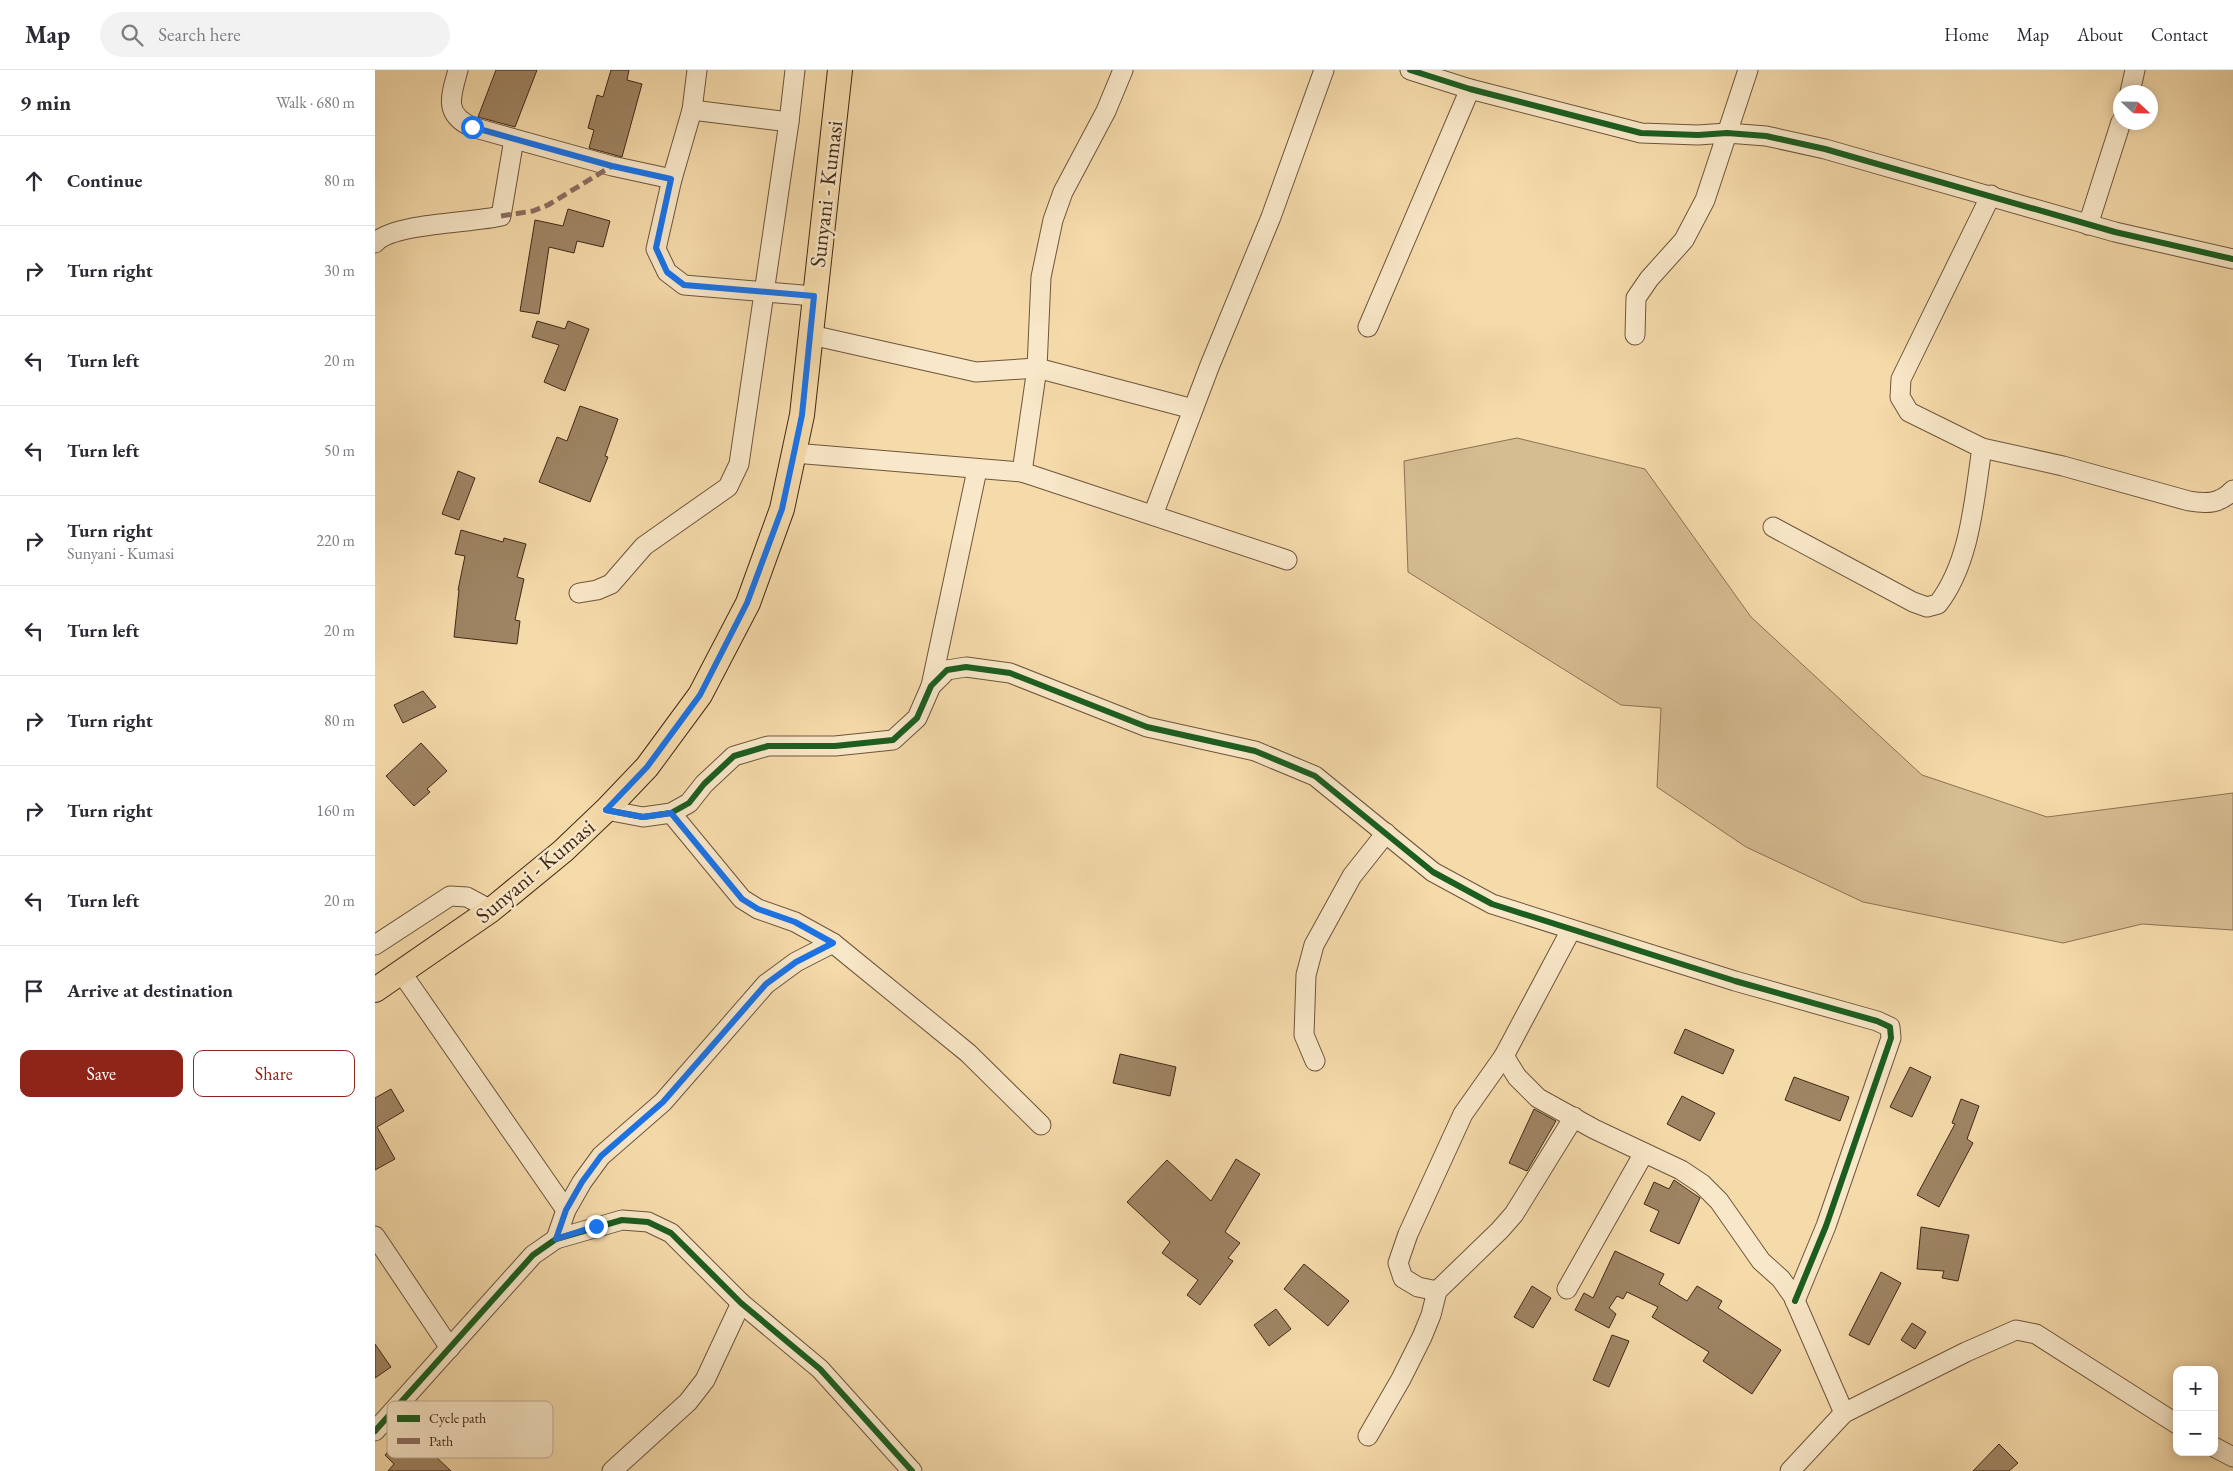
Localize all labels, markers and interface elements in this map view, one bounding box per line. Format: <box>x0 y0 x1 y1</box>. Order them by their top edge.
search box <box>100 12 450 57</box>
text: Map <box>25 19 70 50</box>
icon: search <box>118 21 146 49</box>
text: Search here <box>158 22 241 47</box>
text: Home <box>1944 23 1989 46</box>
text: Map <box>2017 23 2049 46</box>
text: About <box>2077 23 2123 46</box>
text: Contact <box>2151 23 2208 46</box>
north arrow <box>2113 85 2158 130</box>
text: 9 min <box>20 89 71 116</box>
text: Walk · 680 m <box>276 92 355 113</box>
route start <box>461 116 484 139</box>
street label: Sunyani - Kumasi <box>803 119 849 269</box>
icon: ahead <box>20 167 48 195</box>
text: Continue <box>67 168 142 193</box>
text: 80 m <box>324 170 355 191</box>
icon: right <box>20 257 48 285</box>
text: Turn right <box>67 258 153 283</box>
text: 30 m <box>324 260 355 281</box>
icon: left <box>20 347 48 375</box>
text: Turn left <box>67 348 139 373</box>
text: 20 m <box>324 350 355 371</box>
icon: left <box>20 437 48 465</box>
text: Turn left <box>67 438 139 463</box>
text: 50 m <box>324 440 355 461</box>
text: Turn right <box>67 518 153 543</box>
icon: right <box>20 527 48 555</box>
text: 220 m <box>316 530 355 551</box>
text: Sunyani - Kumasi <box>67 543 174 564</box>
icon: left <box>20 617 48 645</box>
text: Turn left <box>67 618 139 643</box>
text: 20 m <box>324 620 355 641</box>
icon: right <box>20 707 48 735</box>
text: Turn right <box>67 708 153 733</box>
text: 80 m <box>324 710 355 731</box>
icon: right <box>20 797 48 825</box>
text: Turn right <box>67 798 153 823</box>
text: 160 m <box>316 800 355 821</box>
street label: Sunyani - Kumasi <box>469 813 601 929</box>
icon: left <box>20 887 48 915</box>
text: Turn left <box>67 888 139 913</box>
text: 20 m <box>324 890 355 911</box>
icon: arrive <box>20 977 48 1005</box>
text: Arrive at destination <box>67 978 233 1003</box>
button: Save <box>20 1050 183 1097</box>
button: Share <box>193 1050 355 1097</box>
route end <box>585 1215 608 1238</box>
map controls <box>2173 1366 2218 1456</box>
button: + <box>2173 1366 2218 1411</box>
legend <box>387 1401 553 1458</box>
text: Cycle path <box>429 1409 486 1427</box>
button: − <box>2173 1411 2218 1456</box>
text: Path <box>429 1432 453 1450</box>

